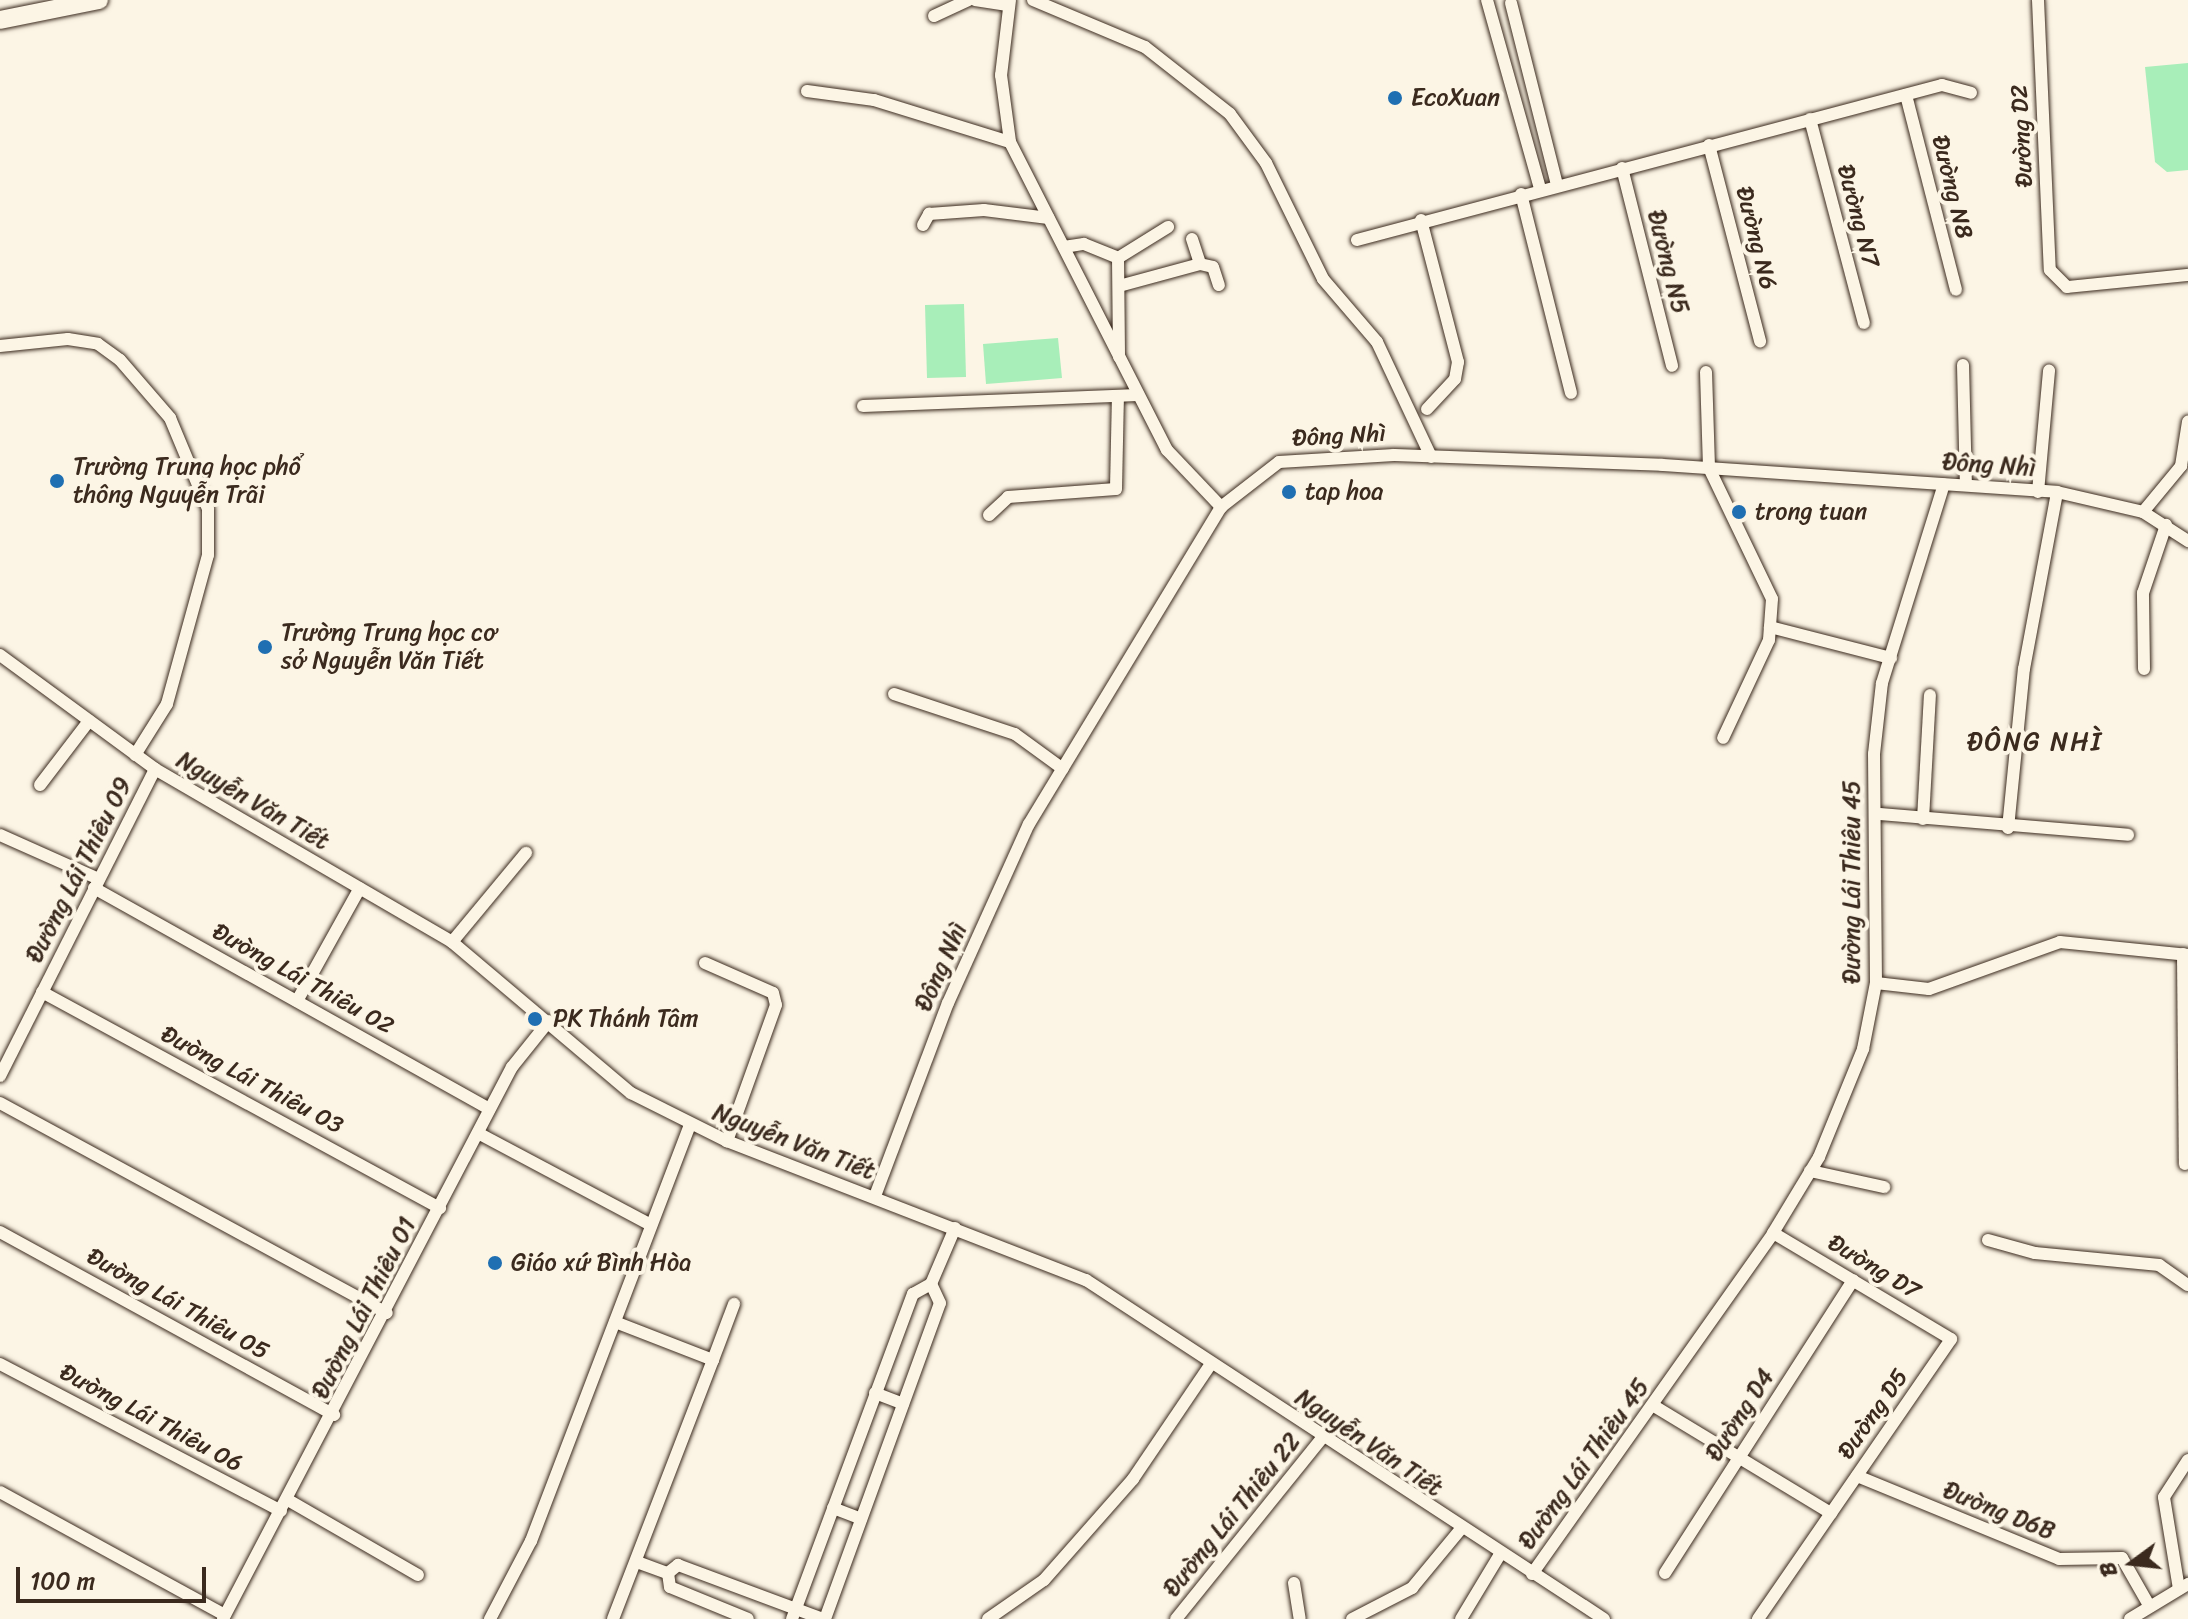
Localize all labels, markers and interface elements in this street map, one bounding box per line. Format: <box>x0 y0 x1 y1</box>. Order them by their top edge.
place label: EcoXuan <box>1411 84 1500 112</box>
street label: Đường D2 <box>2005 84 2039 188</box>
marker: EcoXuan <box>1386 89 1404 107</box>
street label: Đường N8 <box>1925 132 1979 242</box>
street label: Đường N7 <box>1830 162 1886 270</box>
street label: Đường N6 <box>1729 184 1783 292</box>
street label: Đường N5 <box>1641 207 1695 317</box>
street label: Đông Nhì <box>1291 419 1387 453</box>
street label: Đông Nhì <box>1941 447 2037 483</box>
place label: Trường Trung học phổ thông Nguyễn Trãi <box>73 453 300 509</box>
marker: Trường Trung học phổ thông Nguyễn Trãi <box>48 472 66 490</box>
place label: tap hoa <box>1305 478 1383 506</box>
marker: tap hoa <box>1280 483 1298 501</box>
place label: trong tuan <box>1755 498 1867 526</box>
marker: trong tuan <box>1730 503 1748 521</box>
place label: Trường Trung học cơ sở Nguyễn Văn Tiết <box>281 619 497 675</box>
marker: Trường Trung học cơ sở Nguyễn Văn Tiết <box>256 638 274 656</box>
district label: ĐÔNG NHÌ <box>1967 726 2103 758</box>
street label: Nguyễn Văn Tiết <box>171 745 335 857</box>
street label: Đường Lái Thiêu 09 <box>20 772 138 968</box>
street label: Đường Lái Thiêu 45 <box>1838 780 1866 984</box>
street label: Đường Lái Thiêu 02 <box>207 917 399 1041</box>
street label: Đông Nhì <box>909 918 973 1016</box>
place label: PK Thánh Tâm <box>553 1005 700 1033</box>
marker: PK Thánh Tâm <box>524 1008 546 1030</box>
street label: Đường Lái Thiêu 03 <box>156 1020 348 1140</box>
street label: Nguyễn Văn Tiết <box>708 1098 880 1186</box>
street label: Đường Lái Thiêu 01 <box>306 1212 422 1404</box>
street label: Đường D7 <box>1823 1228 1925 1306</box>
street label: Đường Lái Thiêu 05 <box>82 1242 274 1366</box>
place label: Giáo xứ Bình Hòa <box>511 1249 691 1277</box>
marker: Giáo xứ Bình Hòa <box>486 1254 504 1272</box>
street label: Đường Lái Thiêu 06 <box>54 1358 248 1478</box>
street label: Đường D5 <box>1831 1363 1915 1465</box>
street label: Đường D4 <box>1700 1364 1780 1466</box>
street label: Đường Lái Thiêu 45 <box>1512 1373 1656 1555</box>
street label: Nguyễn Văn Tiết <box>1290 1383 1448 1503</box>
street label: Đường Lái Thiêu 22 <box>1157 1427 1307 1603</box>
street label: Đường D6B <box>1939 1476 2059 1546</box>
north arrow <box>2092 1523 2172 1603</box>
scale bar <box>20 1551 210 1601</box>
text: B <box>2088 1558 2129 1581</box>
text: 100 m <box>30 1560 95 1602</box>

